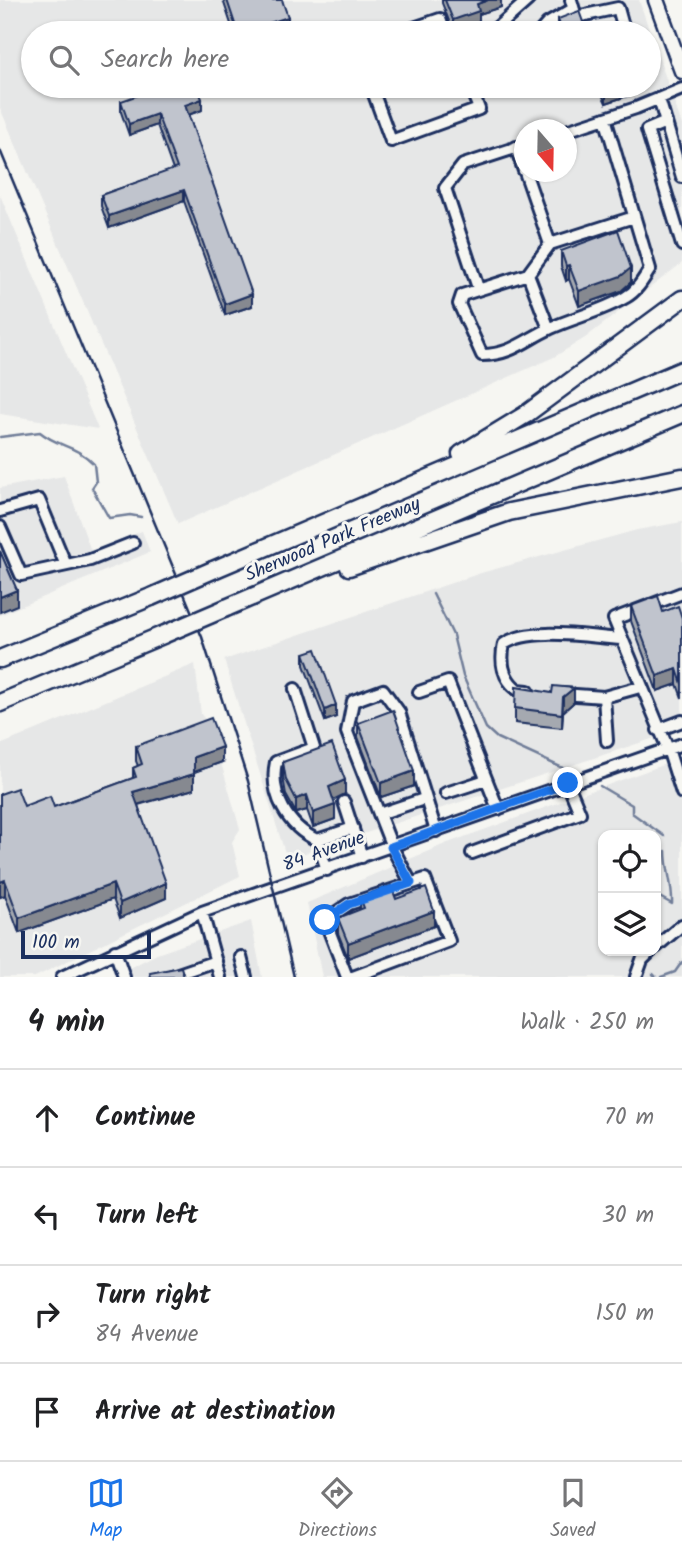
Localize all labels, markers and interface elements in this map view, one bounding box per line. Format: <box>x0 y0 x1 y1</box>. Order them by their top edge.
search box <box>21 21 661 98</box>
text: Search here <box>101 39 229 81</box>
icon: search <box>45 41 83 79</box>
north arrow <box>514 119 577 182</box>
street label: Sherwood Park Freeway <box>241 489 426 591</box>
route end <box>552 767 583 798</box>
street label: 84 Avenue <box>279 823 370 881</box>
map controls <box>598 830 661 956</box>
button: locate <box>598 830 661 893</box>
button: layers <box>598 893 661 956</box>
route start <box>309 904 340 935</box>
scale bar <box>21 928 150 960</box>
text: 100 m <box>32 928 80 958</box>
text: 4 min <box>28 999 105 1047</box>
text: Walk · 250 m <box>520 1005 654 1041</box>
text: Continue <box>95 1097 196 1139</box>
icon: ahead <box>28 1099 66 1137</box>
text: 70 m <box>604 1100 654 1136</box>
text: Turn left <box>95 1195 198 1237</box>
icon: left <box>28 1197 66 1235</box>
text: 30 m <box>602 1198 654 1234</box>
text: Turn right <box>95 1275 211 1317</box>
icon: right <box>28 1295 66 1333</box>
text: 150 m <box>595 1296 654 1332</box>
text: 84 Avenue <box>95 1317 198 1353</box>
text: Arrive at destination <box>95 1391 335 1433</box>
icon: arrive <box>28 1393 66 1431</box>
tab: Map <box>87 1474 125 1546</box>
tab: Directions <box>298 1474 377 1546</box>
tab: Saved <box>550 1474 595 1546</box>

